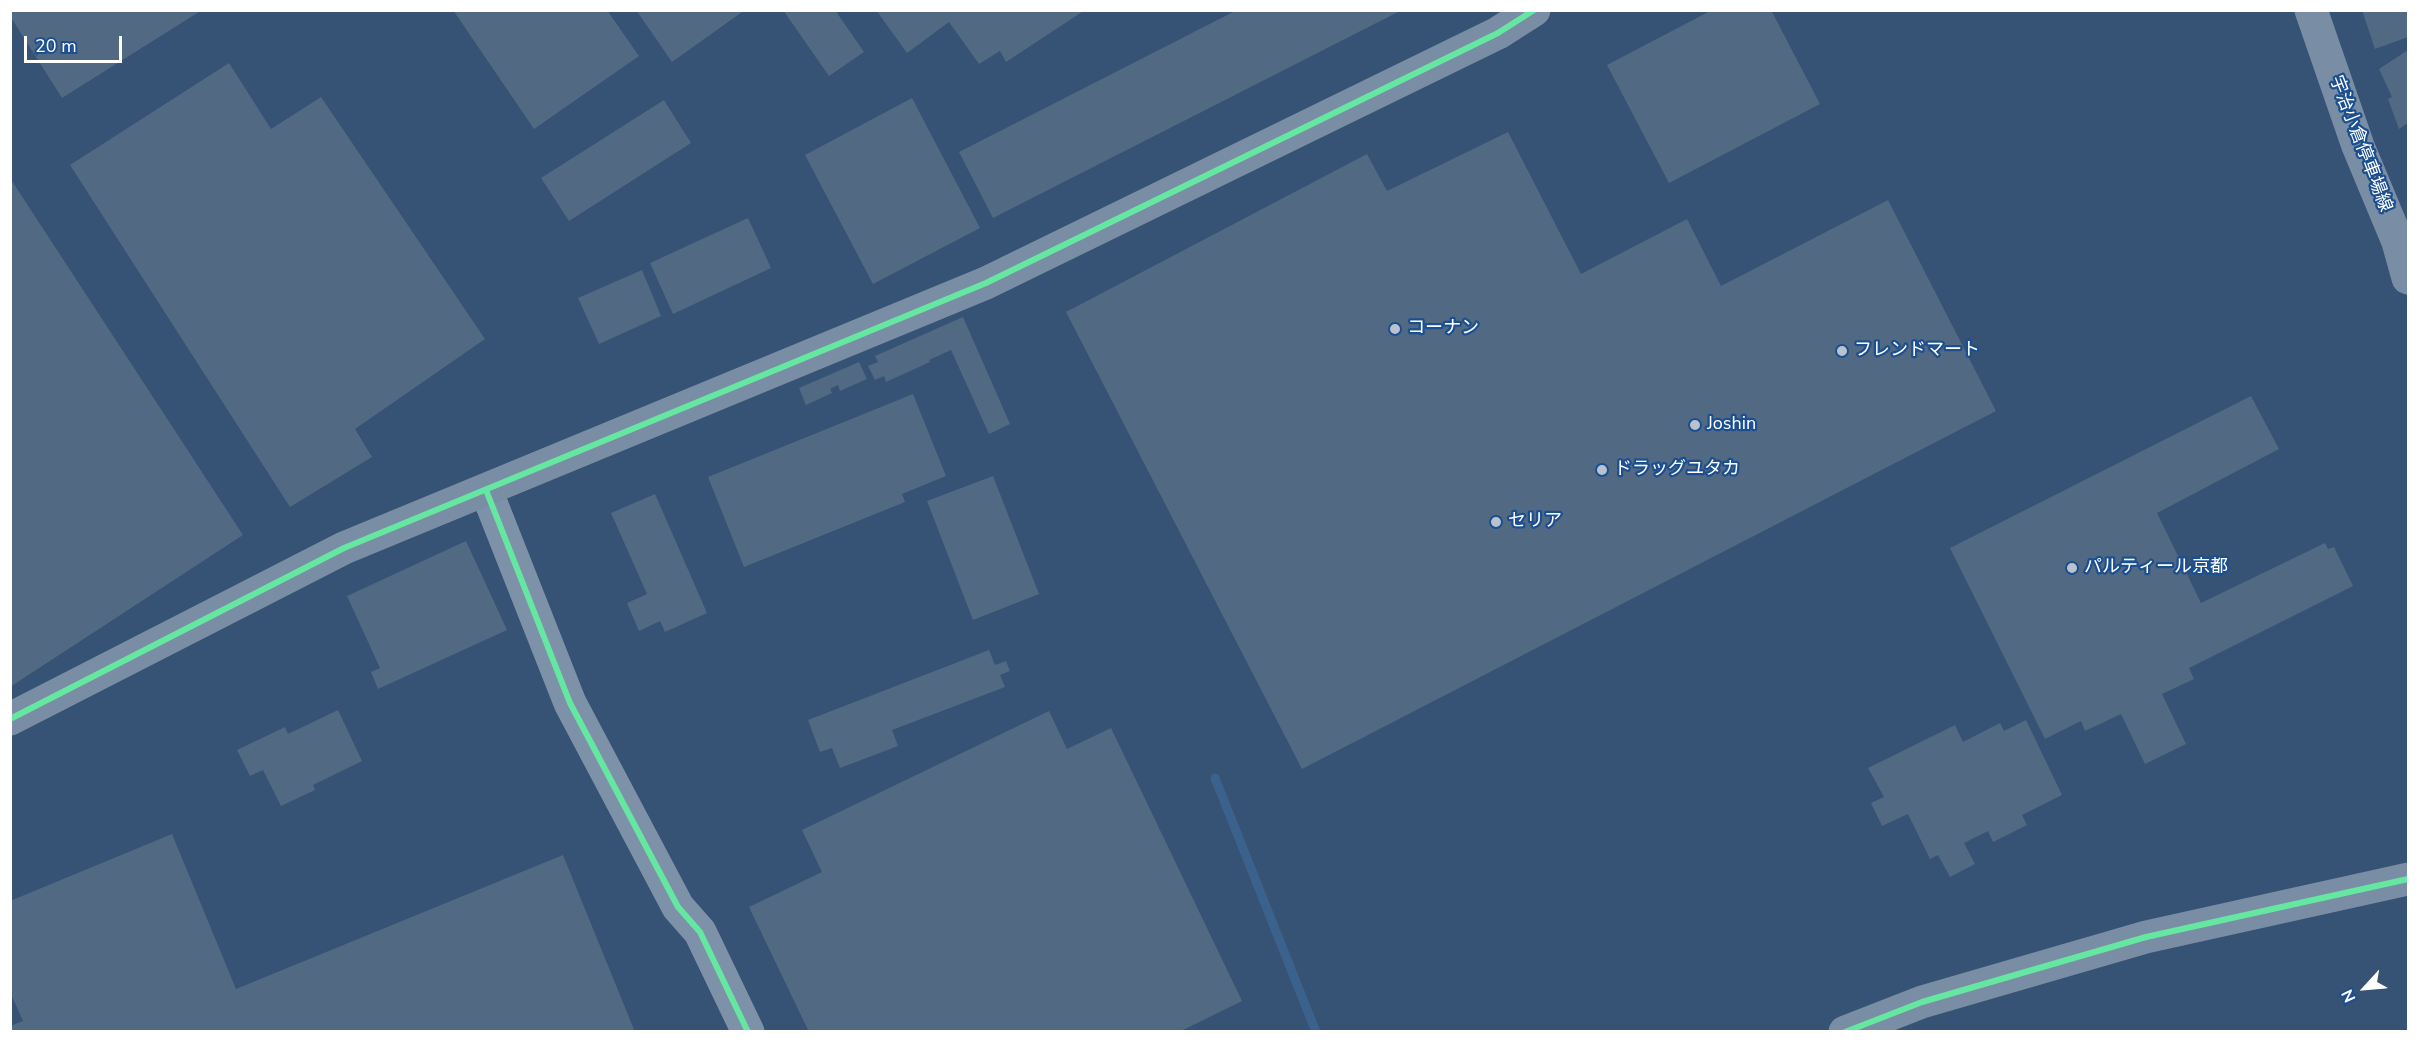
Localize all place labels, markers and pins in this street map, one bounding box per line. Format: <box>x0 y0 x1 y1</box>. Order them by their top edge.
place label: コーナン <box>1407 318 1479 340</box>
marker: コーナン <box>1388 322 1402 336</box>
place label: フレンドマート <box>1854 340 1980 362</box>
marker: フレンドマート <box>1835 344 1849 358</box>
place label: Joshin <box>1707 414 1756 436</box>
marker: Joshin <box>1688 418 1702 432</box>
place label: ドラッグユタカ <box>1614 459 1740 481</box>
marker: ドラッグユタカ <box>1595 463 1609 477</box>
place label: セリア <box>1508 511 1562 533</box>
marker: セリア <box>1489 515 1503 529</box>
place label: パルティール京都 <box>2084 557 2228 579</box>
marker: パルティール京都 <box>2065 561 2079 575</box>

